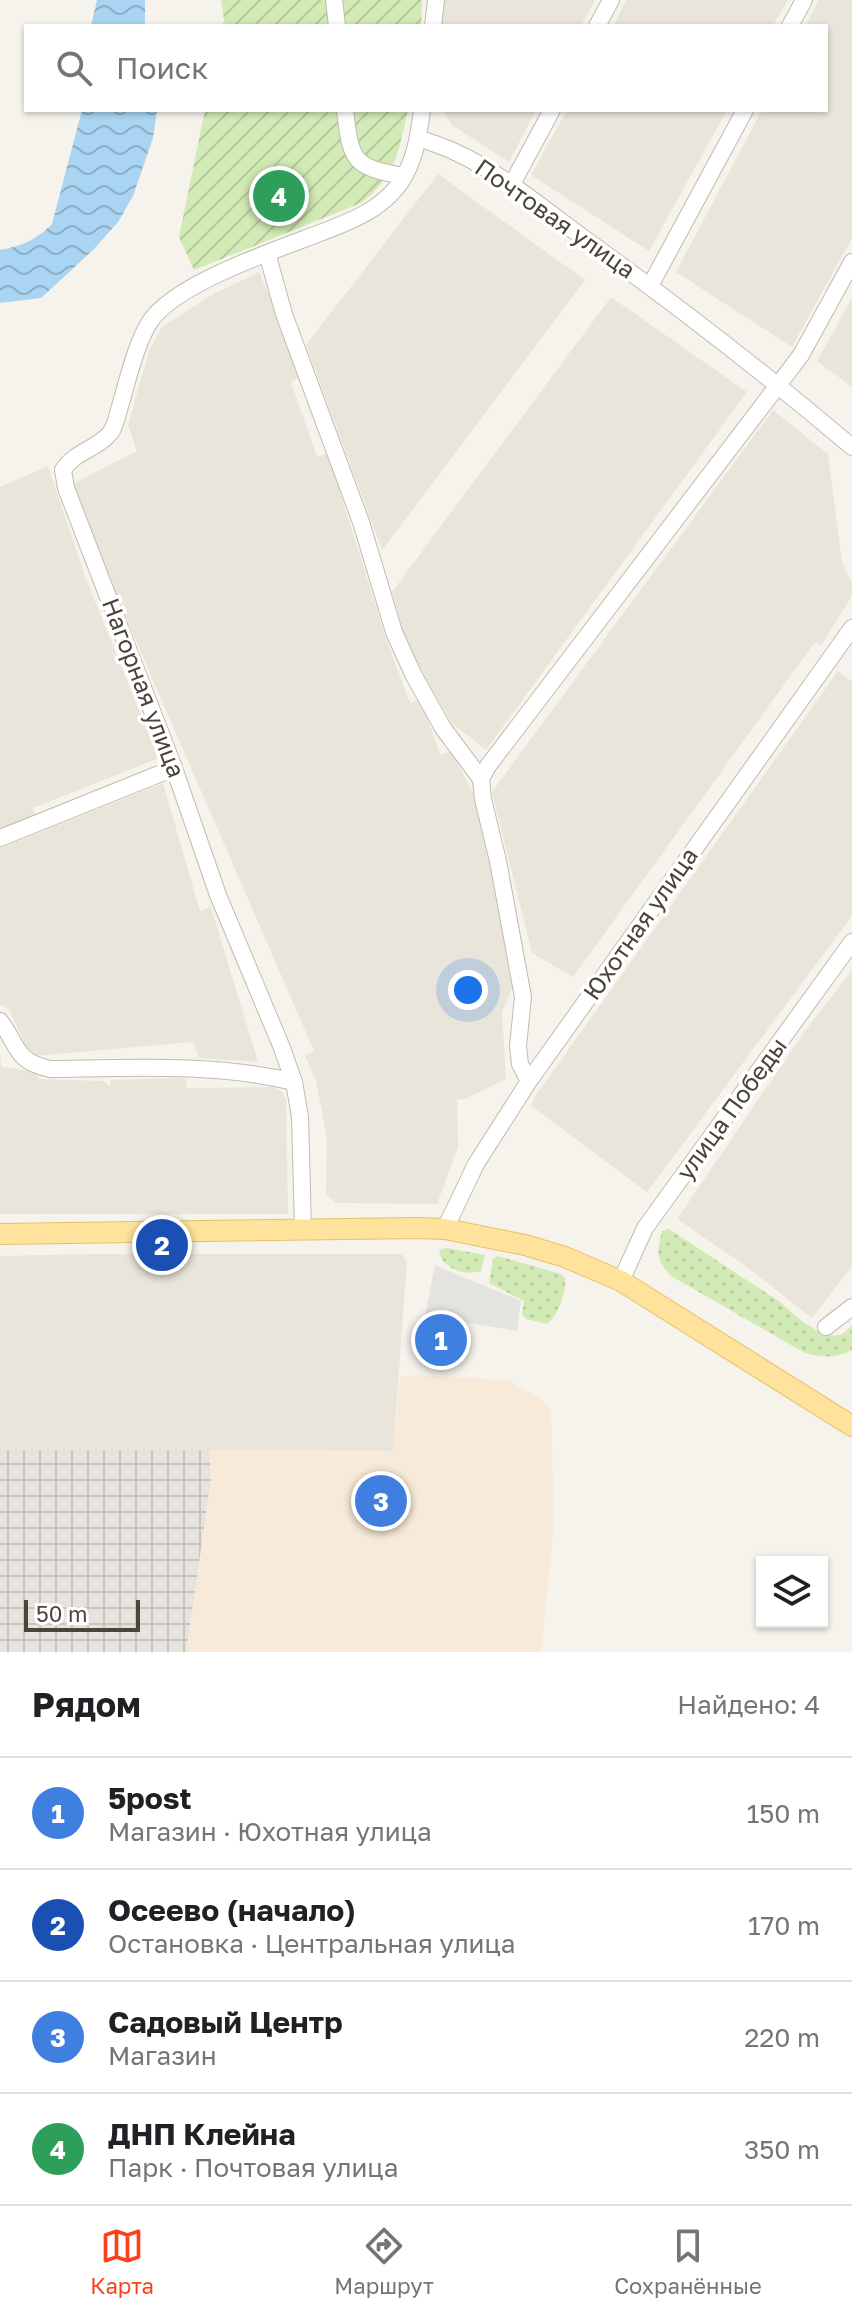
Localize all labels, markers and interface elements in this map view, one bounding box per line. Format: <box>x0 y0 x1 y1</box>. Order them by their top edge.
search box <box>24 24 828 112</box>
icon: search <box>52 46 96 90</box>
text: Поиск <box>116 50 208 86</box>
street label: Почтовая улица <box>470 152 641 284</box>
pin: 4 <box>253 166 305 226</box>
street label: Нагорная улица <box>97 594 192 781</box>
street label: Юхотная улица <box>576 841 703 1005</box>
your location <box>448 970 488 1010</box>
street label: улица Победы <box>669 1031 792 1185</box>
pin: 2 <box>136 1215 188 1275</box>
pin: 1 <box>415 1310 467 1370</box>
pin: 3 <box>355 1471 407 1531</box>
map controls <box>756 1556 828 1628</box>
button: layers <box>756 1556 828 1628</box>
scale bar <box>24 1596 140 1632</box>
text: 50 m <box>36 1600 87 1627</box>
text: Рядом <box>32 1684 141 1724</box>
text: Найдено: 4 <box>677 1689 820 1720</box>
text: 5post <box>108 1780 191 1816</box>
text: 1 <box>51 1798 65 1829</box>
text: 150 m <box>747 1798 820 1829</box>
text: Магазин · Юхотная улица <box>108 1816 432 1847</box>
text: Осеево (начало) <box>108 1892 356 1928</box>
text: 2 <box>50 1910 66 1941</box>
text: 170 m <box>748 1910 820 1941</box>
text: Остановка · Центральная улица <box>108 1928 516 1959</box>
text: Садовый Центр <box>108 2004 343 2040</box>
text: 3 <box>50 2022 66 2053</box>
text: 220 m <box>744 2022 820 2053</box>
text: Магазин <box>108 2040 217 2071</box>
text: ДНП Клейна <box>108 2116 296 2152</box>
text: 4 <box>50 2134 66 2165</box>
text: 350 m <box>744 2134 820 2165</box>
text: Парк · Почтовая улица <box>108 2152 398 2183</box>
tab: Карта <box>90 2224 154 2299</box>
tab: Маршрут <box>334 2224 434 2299</box>
tab: Сохранённые <box>614 2224 762 2299</box>

